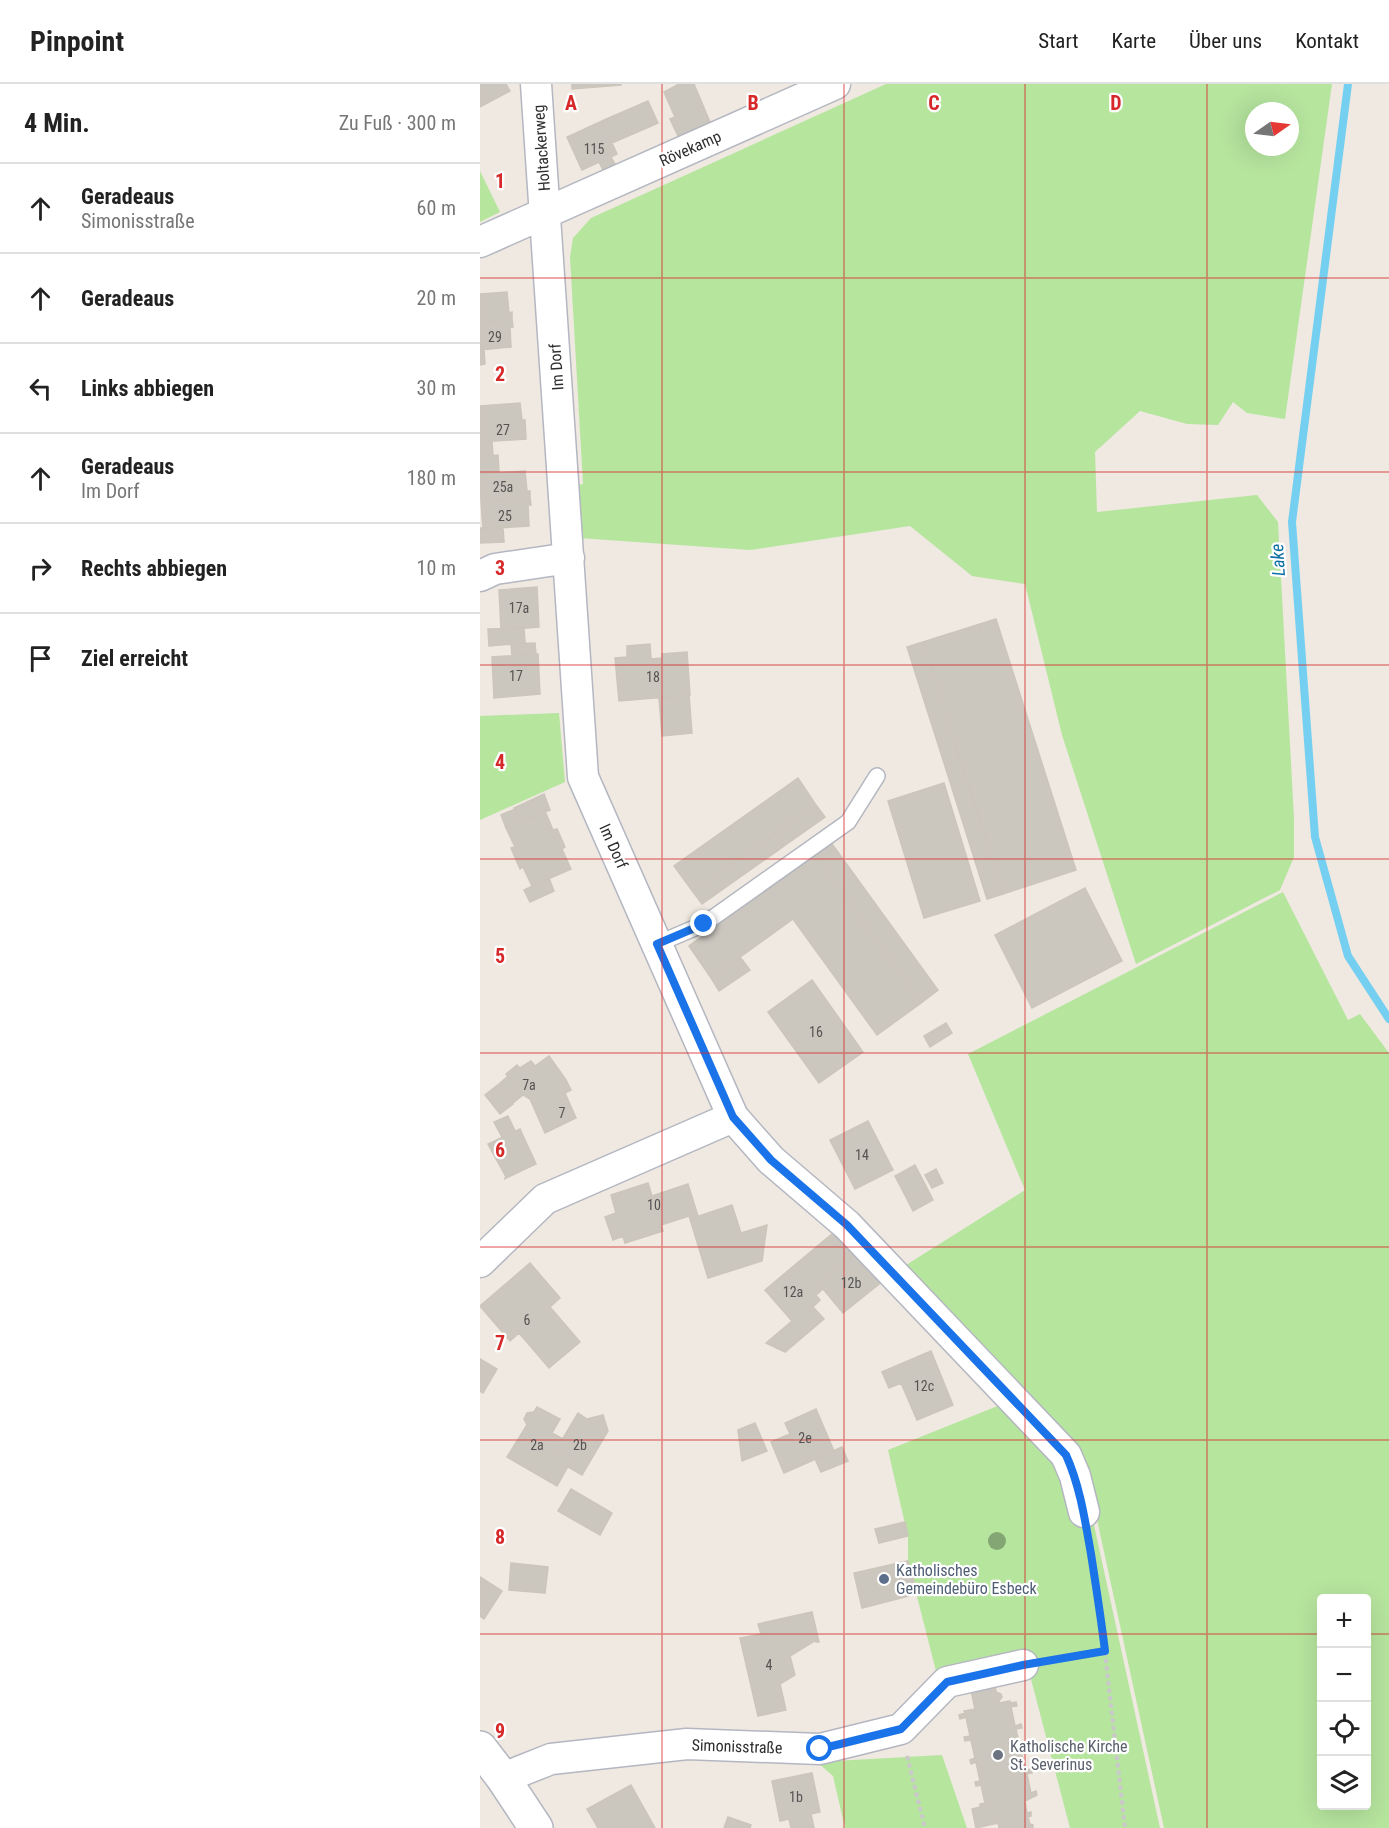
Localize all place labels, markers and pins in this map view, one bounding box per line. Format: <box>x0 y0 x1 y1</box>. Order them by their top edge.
place label: Katholisches Gemeindebüro Esbeck <box>896 1561 1037 1598</box>
marker: Katholisches Gemeindebüro Esbeck <box>877 1572 891 1586</box>
place label: Katholische Kirche St. Severinus <box>1010 1737 1128 1774</box>
marker: Katholische Kirche St. Severinus <box>991 1748 1005 1762</box>

